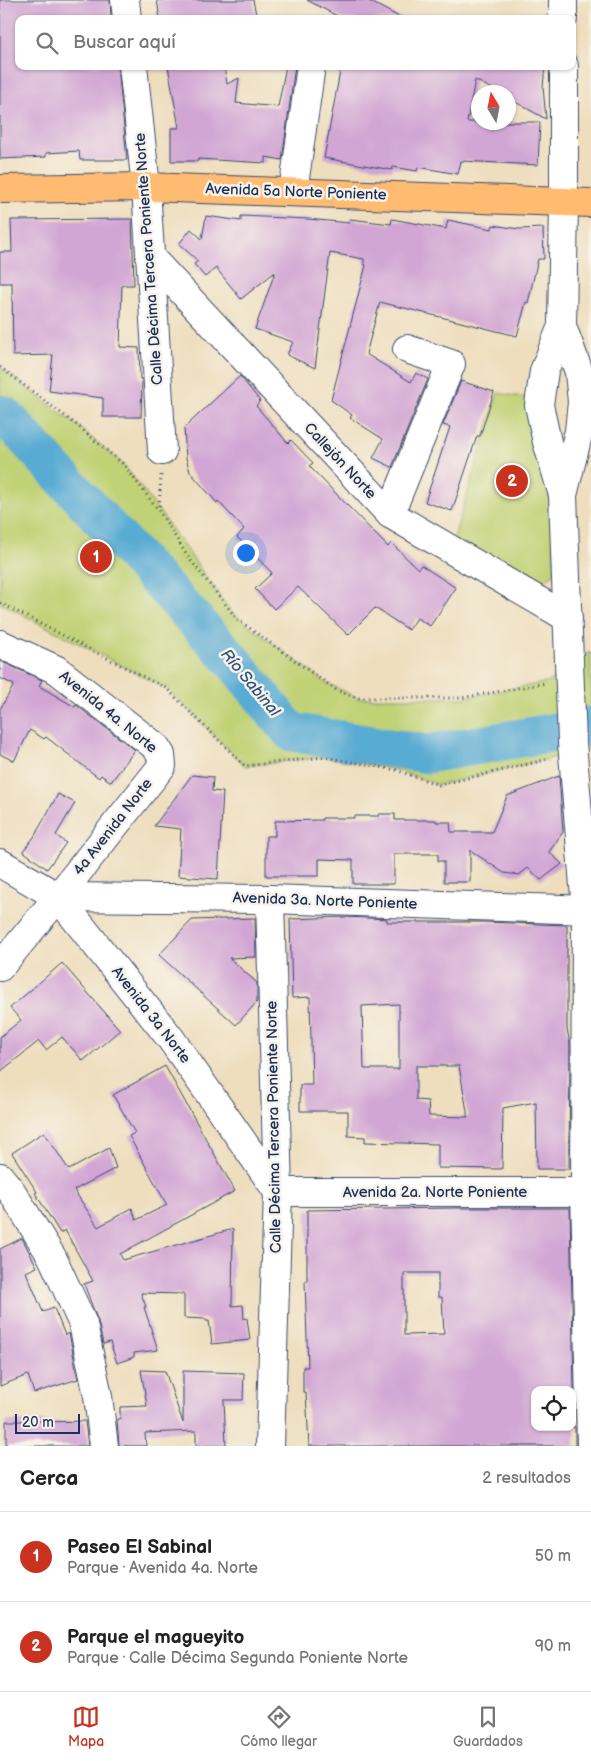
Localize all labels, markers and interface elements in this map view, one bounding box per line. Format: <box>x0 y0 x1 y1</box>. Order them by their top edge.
search box <box>15 15 576 70</box>
icon: search <box>33 29 61 57</box>
text: Buscar aquí <box>73 31 176 54</box>
north arrow <box>471 85 516 130</box>
street label: Calle Décima Tercera Poniente Norte <box>131 132 167 386</box>
street label: Avenida 5a Norte Poniente <box>205 179 387 205</box>
street label: Callejón Norte <box>300 419 380 503</box>
pin: 2 <box>496 462 528 500</box>
pin: 1 <box>80 538 112 576</box>
your location <box>233 540 259 566</box>
water label: Río Sabinal <box>216 645 285 722</box>
street label: Avenida 4a. Norte <box>55 667 161 757</box>
street label: 4a Avenida Norte <box>69 775 157 879</box>
street label: Avenida 3a. Norte Poniente <box>232 888 418 914</box>
street label: Avenida 3a Norte <box>107 963 195 1067</box>
street label: Calle Décima Tercera Poniente Norte <box>262 1000 286 1253</box>
street label: Avenida 2a. Norte Poniente <box>343 1183 527 1202</box>
map controls <box>531 1386 576 1431</box>
button: locate <box>531 1386 576 1431</box>
scale bar <box>15 1411 80 1434</box>
text: 20 m <box>22 1414 54 1431</box>
text: Cerca <box>20 1466 78 1491</box>
text: 2 resultados <box>482 1469 571 1488</box>
text: Paseo El Sabinal <box>67 1536 212 1559</box>
text: 1 <box>33 1547 39 1566</box>
text: 50 m <box>535 1547 571 1566</box>
text: Parque · Avenida 4a. Norte <box>67 1559 258 1578</box>
text: Parque el magueyito <box>67 1626 244 1649</box>
text: 2 <box>31 1637 41 1656</box>
text: 90 m <box>535 1637 571 1656</box>
text: Parque · Calle Décima Segunda Poniente Norte <box>67 1649 408 1668</box>
tab: Mapa <box>68 1703 104 1750</box>
tab: Cómo llegar <box>240 1703 317 1750</box>
tab: Guardados <box>453 1703 523 1750</box>

